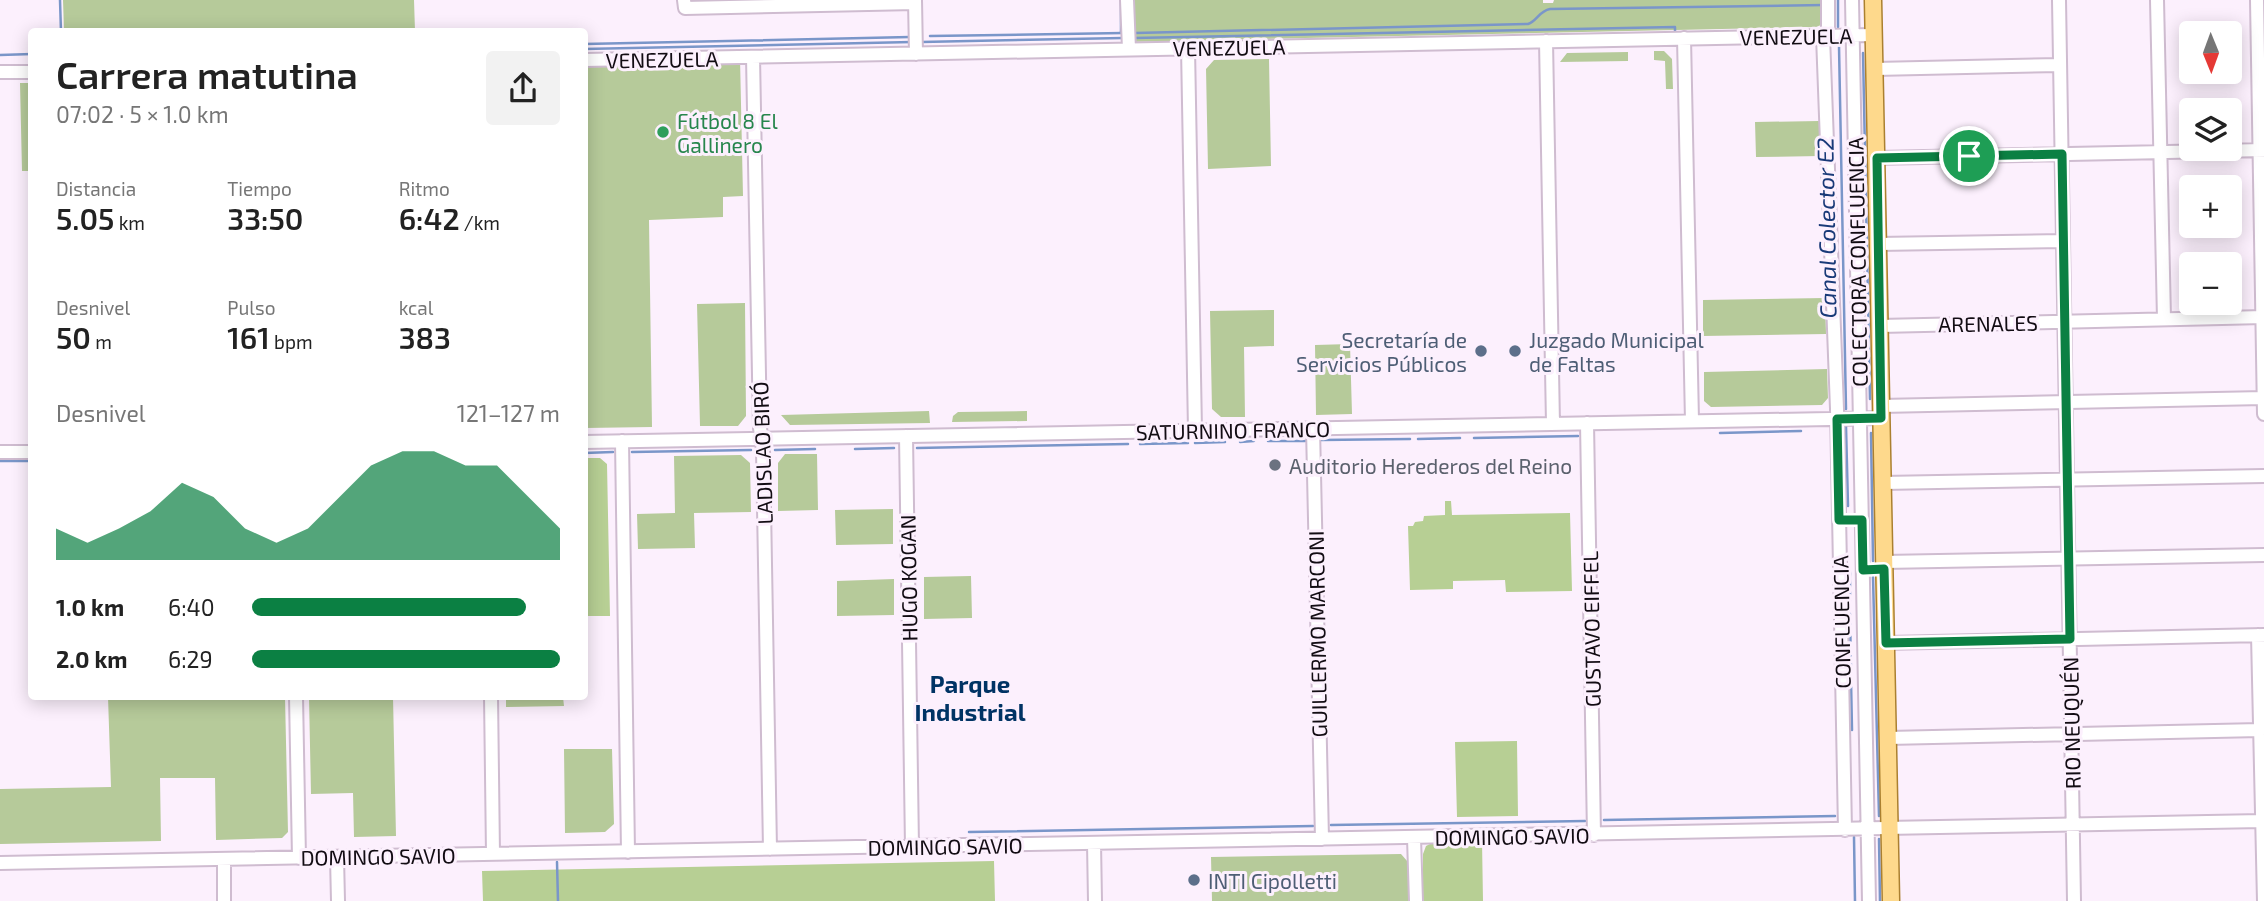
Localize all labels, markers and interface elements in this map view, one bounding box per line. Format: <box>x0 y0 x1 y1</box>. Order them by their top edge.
north arrow <box>2179 21 2242 84</box>
map controls <box>2179 21 2242 315</box>
street label: VENEZUELA <box>1739 23 1853 49</box>
street label: VENEZUELA <box>1172 34 1286 60</box>
street label: VENEZUELA <box>605 46 719 72</box>
text: Carrera matutina <box>56 51 358 97</box>
button: share <box>486 51 560 125</box>
button: layers <box>2179 98 2242 161</box>
text: 07:02 · 5 × 1.0 km <box>56 100 229 128</box>
place label: Fútbol 8 El Gallinero <box>677 108 778 157</box>
marker: Fútbol 8 El Gallinero <box>655 124 671 140</box>
pin <box>1939 126 1999 186</box>
water label: Canal Colector E2 <box>1810 137 1842 319</box>
street label: COLECTORA CONFLUENCIA <box>1842 137 1872 387</box>
icon: arrive <box>1950 137 1988 175</box>
button: + <box>2179 175 2242 238</box>
text: Distancia <box>56 177 136 200</box>
text: Tiempo <box>227 177 292 200</box>
text: Ritmo <box>399 177 450 200</box>
text: 5.05 <box>56 200 114 236</box>
text: 33:50 <box>227 200 303 236</box>
text: 6:42 <box>399 200 460 236</box>
text: km <box>114 211 145 234</box>
text: /km <box>460 211 500 234</box>
button: − <box>2179 252 2242 315</box>
text: Desnivel <box>56 296 130 319</box>
text: Pulso <box>227 296 275 319</box>
text: kcal <box>399 296 433 319</box>
street label: ARENALES <box>1938 310 2038 336</box>
text: 50 <box>56 319 91 355</box>
text: 161 <box>227 319 270 355</box>
text: 383 <box>399 319 451 355</box>
place label: Secretaría de Servicios Públicos <box>1296 327 1467 376</box>
place label: Juzgado Municipal de Faltas <box>1529 327 1705 376</box>
text: m <box>91 330 112 353</box>
text: bpm <box>270 330 313 353</box>
marker: Secretaría de Servicios Públicos <box>1473 343 1489 359</box>
marker: Juzgado Municipal de Faltas <box>1507 343 1523 359</box>
street label: LADISLAO BIRÓ <box>747 381 777 525</box>
text: Desnivel <box>56 399 146 427</box>
text: 121–127 m <box>457 399 560 427</box>
street label: SATURNINO FRANCO <box>1136 416 1330 444</box>
place label: Auditorio Herederos del Reino <box>1289 453 1572 478</box>
marker: Auditorio Herederos del Reino <box>1267 457 1283 473</box>
street label: HUGO KOGAN <box>894 514 922 642</box>
street label: GUILLERMO MARCONI <box>1303 530 1331 738</box>
street label: GUSTAVO EIFFEL <box>1577 551 1605 707</box>
street label: CONFLUENCIA <box>1827 555 1855 689</box>
text: 1.0 km <box>56 593 124 621</box>
text: 6:40 <box>168 593 215 621</box>
text: 2.0 km <box>56 645 128 673</box>
text: 6:29 <box>168 645 213 673</box>
street label: RIO NEUQUÉN <box>2057 657 2086 789</box>
district label: Parque Industrial <box>915 669 1026 726</box>
street label: DOMINGO SAVIO <box>1434 822 1590 850</box>
street label: DOMINGO SAVIO <box>867 832 1023 860</box>
street label: DOMINGO SAVIO <box>300 842 456 870</box>
place label: INTI Cipolletti <box>1208 868 1337 893</box>
marker: INTI Cipolletti <box>1186 872 1202 888</box>

